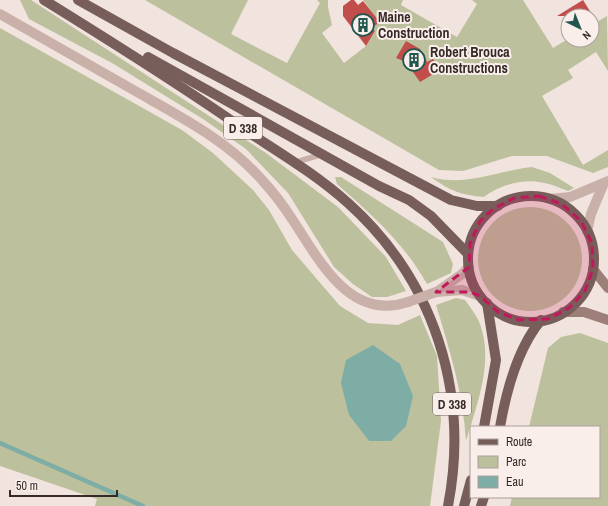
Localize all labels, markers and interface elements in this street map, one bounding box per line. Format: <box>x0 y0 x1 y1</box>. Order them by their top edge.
place label: Maine Construction <box>378 8 449 42</box>
north arrow <box>560 8 600 48</box>
building icon: Maine Construction <box>350 12 376 38</box>
text: N <box>580 28 594 43</box>
place label: Robert Brouca Constructions <box>430 43 510 77</box>
building icon: Robert Brouca Constructions <box>401 47 427 73</box>
road number: D 338 <box>224 117 262 139</box>
road number: D 338 <box>433 393 471 415</box>
legend <box>470 426 600 498</box>
text: Route <box>506 434 532 450</box>
text: Parc <box>506 454 526 470</box>
scale bar <box>10 472 117 498</box>
text: Eau <box>506 474 524 490</box>
text: 50 m <box>16 478 38 494</box>

